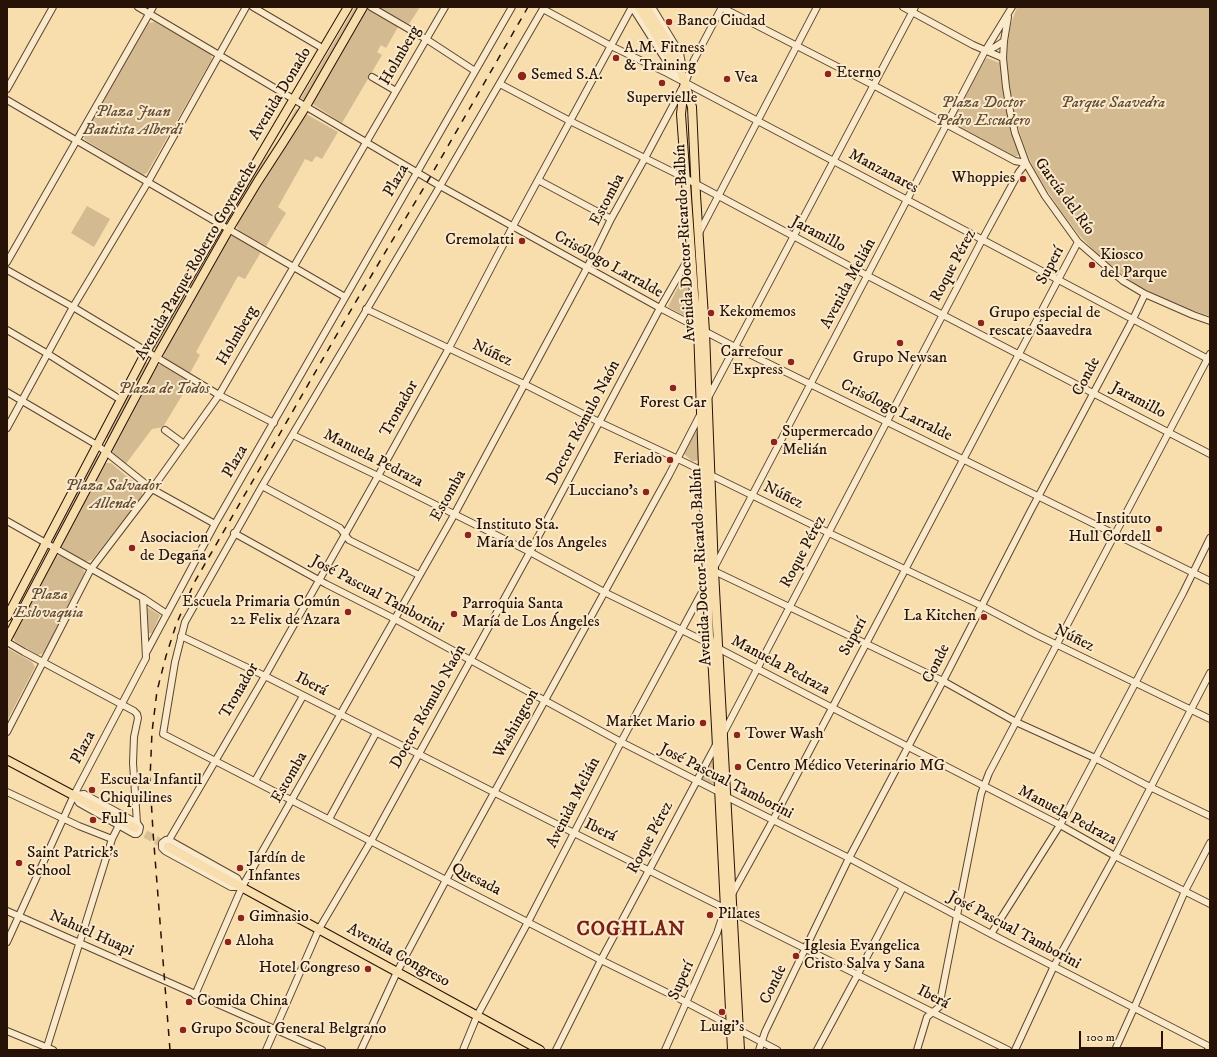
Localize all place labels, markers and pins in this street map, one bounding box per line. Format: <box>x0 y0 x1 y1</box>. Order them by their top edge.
place label: Banco Ciudad <box>677 12 765 32</box>
marker: Banco Ciudad <box>664 17 674 27</box>
place label: A.M. Fitness & Training <box>624 39 705 77</box>
marker: A.M. Fitness & Training <box>611 53 621 63</box>
place label: Eterno <box>836 64 881 84</box>
place label: Semed S.A. <box>531 66 603 86</box>
place label: Vea <box>735 69 758 89</box>
marker: Eterno <box>823 69 833 79</box>
marker: Semed S.A. <box>516 70 528 82</box>
marker: Vea <box>722 74 732 84</box>
marker: Supervielle <box>657 78 667 88</box>
place label: Supervielle <box>627 89 697 109</box>
place label: Whoppies <box>952 169 1015 189</box>
marker: Whoppies <box>1018 174 1028 184</box>
place label: Cremolatti <box>445 231 514 251</box>
marker: Cremolatti <box>517 236 527 246</box>
place label: Kiosco del Parque <box>1100 246 1167 284</box>
marker: Kiosco del Parque <box>1087 260 1097 270</box>
place label: Kekomemos <box>719 303 796 323</box>
place label: Grupo especial de rescate Saavedra <box>989 304 1100 342</box>
marker: Kekomemos <box>706 308 716 318</box>
marker: Grupo especial de rescate Saavedra <box>976 318 986 328</box>
marker: Grupo Newsan <box>895 338 905 348</box>
place label: Carrefour Express <box>721 343 783 381</box>
place label: Grupo Newsan <box>853 349 947 369</box>
marker: Carrefour Express <box>786 357 796 367</box>
marker: Forest Car <box>668 383 678 393</box>
place label: Forest Car <box>640 394 706 414</box>
place label: Supermercado Melián <box>782 423 873 461</box>
marker: Supermercado Melián <box>769 437 779 447</box>
place label: Feriado <box>613 450 662 470</box>
marker: Feriado <box>665 455 675 465</box>
place label: Lucciano's <box>569 482 638 502</box>
marker: Lucciano's <box>641 487 651 497</box>
place label: Instituto Hull Cordell <box>1069 510 1151 548</box>
place label: Instituto Sta. María de los Angeles <box>476 516 607 554</box>
marker: Instituto Hull Cordell <box>1154 524 1164 534</box>
place label: Asociacion de Degaña <box>140 529 208 567</box>
marker: Instituto Sta. María de los Angeles <box>463 530 473 540</box>
marker: Asociacion de Degaña <box>127 543 137 553</box>
place label: Escuela Primaria Común 22 Felix de Azara <box>182 593 340 631</box>
place label: Parroquia Santa María de Los Ángeles <box>462 595 600 633</box>
marker: Escuela Primaria Común 22 Felix de Azara <box>343 607 353 617</box>
place label: La Kitchen <box>904 607 976 627</box>
marker: Parroquia Santa María de Los Ángeles <box>449 609 459 619</box>
marker: La Kitchen <box>979 612 989 622</box>
place label: Market Mario <box>605 713 695 733</box>
marker: Market Mario <box>698 718 708 728</box>
place label: Tower Wash <box>745 725 824 745</box>
marker: Tower Wash <box>732 730 742 740</box>
place label: Centro Médico Veterinario MG <box>746 757 945 777</box>
marker: Centro Médico Veterinario MG <box>733 762 743 772</box>
place label: Escuela Infantil Chiquilines <box>100 771 202 809</box>
marker: Escuela Infantil Chiquilines <box>87 785 97 795</box>
place label: Full <box>101 810 128 830</box>
marker: Full <box>88 815 98 825</box>
place label: Saint Patrick's School <box>27 844 118 882</box>
place label: Jardín de Infantes <box>248 849 305 887</box>
marker: Saint Patrick's School <box>14 858 24 868</box>
marker: Jardín de Infantes <box>235 863 245 873</box>
place label: Pilates <box>718 905 760 925</box>
place label: Gimnasio <box>249 908 309 928</box>
marker: Pilates <box>705 910 715 920</box>
marker: Gimnasio <box>236 913 246 923</box>
place label: Aloha <box>236 932 274 952</box>
marker: Aloha <box>223 937 233 947</box>
place label: Iglesia Evangelica Cristo Salva y Sana <box>804 937 925 975</box>
marker: Iglesia Evangelica Cristo Salva y Sana <box>791 951 801 961</box>
place label: Hotel Congreso <box>259 959 360 979</box>
marker: Hotel Congreso <box>363 964 373 974</box>
place label: Comida China <box>197 992 288 1012</box>
marker: Comida China <box>184 997 194 1007</box>
marker: Luigi's <box>717 1007 727 1017</box>
place label: Luigi's <box>700 1018 744 1038</box>
place label: Grupo Scout General Belgrano <box>191 1020 386 1040</box>
marker: Grupo Scout General Belgrano <box>178 1025 188 1035</box>

